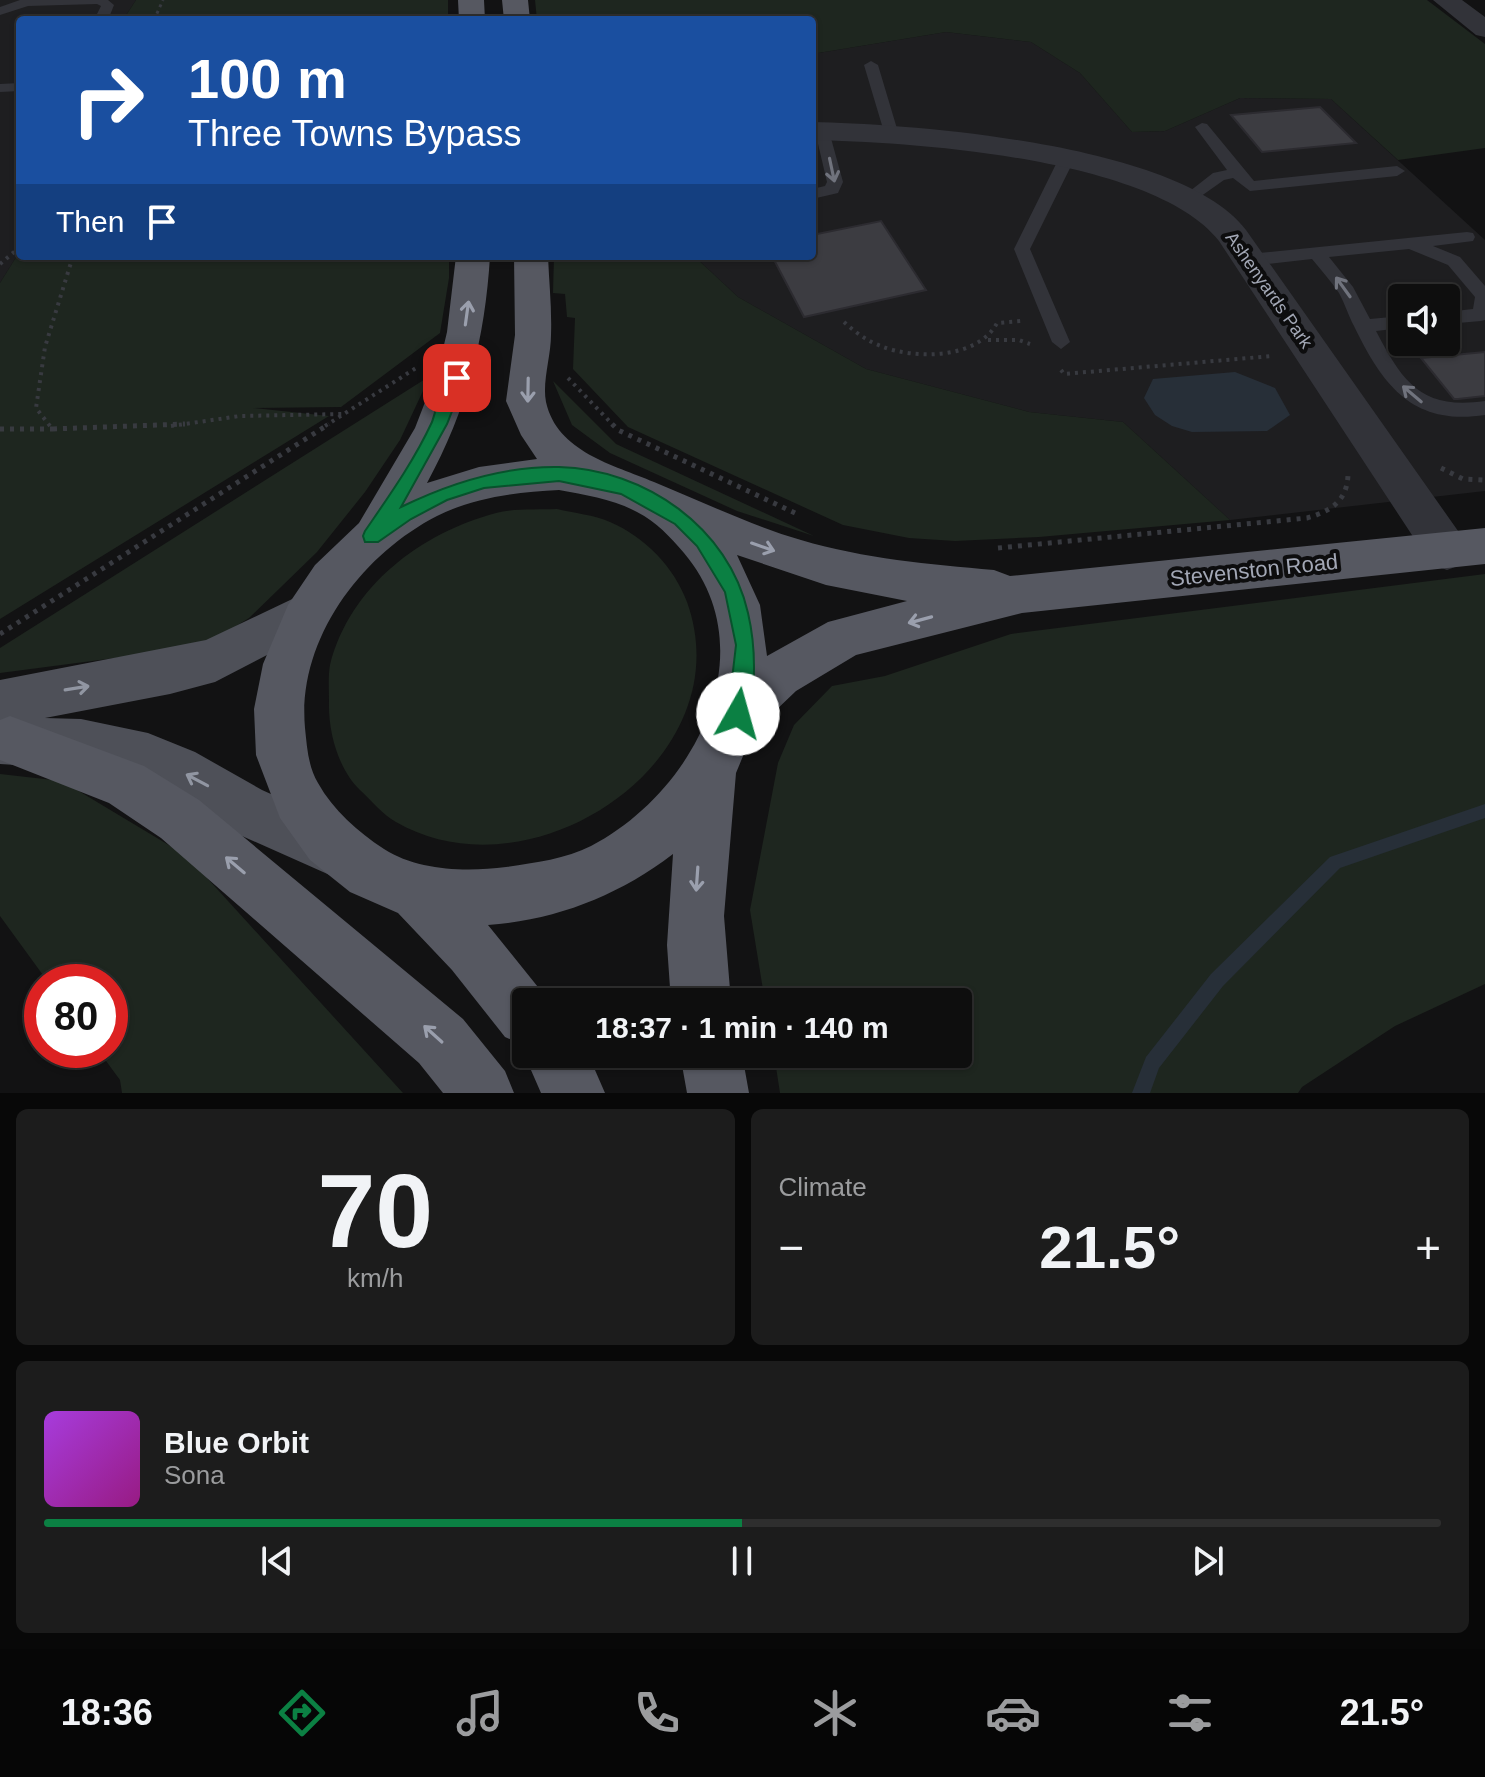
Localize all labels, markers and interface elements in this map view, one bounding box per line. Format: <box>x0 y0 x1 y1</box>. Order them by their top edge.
text: 100 m <box>188 47 347 110</box>
icon: right <box>56 48 160 152</box>
text: Three Towns Bypass <box>188 113 522 154</box>
one-way arrow <box>825 157 840 183</box>
icon: arrive <box>140 200 184 244</box>
text: Then <box>56 205 124 238</box>
street label: Ashenyards Park <box>1221 228 1317 353</box>
one-way arrow <box>1335 277 1351 299</box>
map controls <box>1388 284 1460 356</box>
button: sound <box>1388 284 1460 356</box>
one-way arrow <box>460 301 475 326</box>
pin <box>423 344 491 412</box>
icon: arrive <box>435 356 479 400</box>
one-way arrow <box>520 376 535 402</box>
one-way arrow <box>1403 385 1423 403</box>
one-way arrow <box>750 541 775 555</box>
street label: Stevenston Road <box>1169 549 1339 591</box>
one-way arrow <box>907 613 933 628</box>
position arrow <box>696 672 780 756</box>
one-way arrow <box>63 680 89 695</box>
one-way arrow <box>186 772 209 788</box>
one-way arrow <box>225 856 245 874</box>
one-way arrow <box>689 865 704 892</box>
speed limit sign: 80 <box>24 964 128 1068</box>
text: 18:37 · 1 min · 140 m <box>595 1011 889 1044</box>
one-way arrow <box>423 1025 443 1043</box>
text: 70 <box>317 1153 433 1269</box>
text: Climate <box>779 1172 867 1202</box>
text: 21.5° <box>1039 1214 1180 1281</box>
text: − <box>779 1223 804 1272</box>
text: + <box>1415 1223 1441 1272</box>
text: km/h <box>347 1263 403 1293</box>
text: Blue Orbit <box>164 1426 309 1459</box>
text: Sona <box>164 1460 225 1490</box>
icon: previous <box>255 1539 299 1583</box>
icon: pause <box>720 1539 764 1583</box>
icon: next <box>1186 1539 1230 1583</box>
icon: directions <box>274 1685 330 1741</box>
icon: music <box>452 1685 508 1741</box>
icon: phone <box>629 1685 685 1741</box>
icon: climate <box>807 1685 863 1741</box>
icon: car <box>985 1685 1041 1741</box>
icon: filters <box>1162 1685 1218 1741</box>
text: 18:36 <box>61 1692 153 1733</box>
text: 21.5° <box>1340 1692 1424 1733</box>

